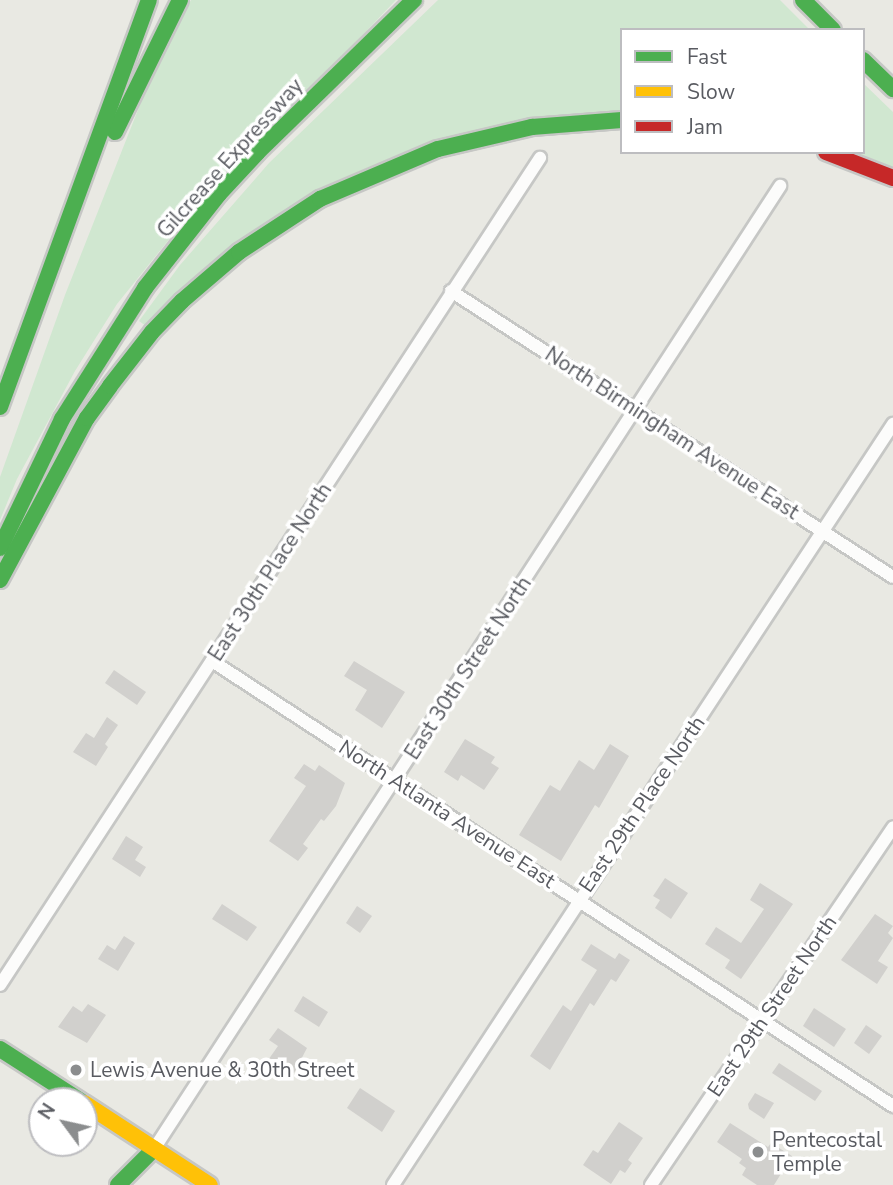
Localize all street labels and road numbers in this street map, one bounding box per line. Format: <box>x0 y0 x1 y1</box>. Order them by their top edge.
street label: Gilcrease Expressway <box>152 73 308 243</box>
street label: North Birmingham Avenue East <box>540 341 804 525</box>
street label: East 30th Place North <box>203 478 337 666</box>
street label: East 30th Street North <box>399 572 537 764</box>
street label: East 29th Place North <box>574 711 710 897</box>
street label: North Atlanta Avenue East <box>334 735 560 893</box>
street label: East 29th Street North <box>702 911 842 1101</box>

